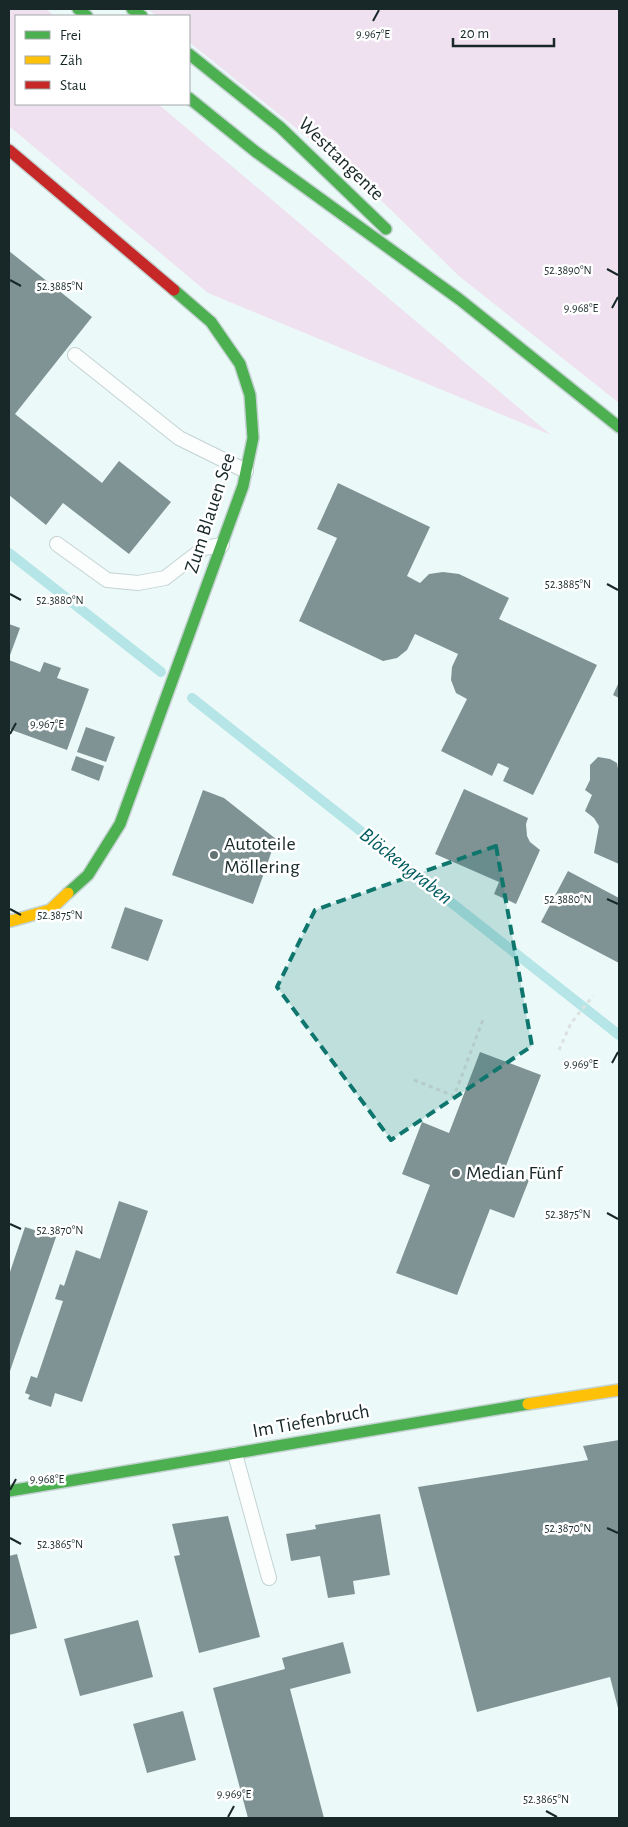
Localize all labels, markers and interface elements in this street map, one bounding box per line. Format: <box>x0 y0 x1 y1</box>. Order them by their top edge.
legend <box>15 15 190 105</box>
scale bar <box>453 15 554 47</box>
text: 20 m <box>460 26 489 41</box>
text: Frei <box>60 28 81 43</box>
text: 9.967°E <box>356 28 390 40</box>
text: Zäh <box>60 53 83 68</box>
text: Stau <box>60 78 87 93</box>
street label: Westtangente <box>294 113 388 205</box>
text: 52.3890°N <box>544 264 592 276</box>
text: 52.3885°N <box>37 280 83 292</box>
text: 9.968°E <box>564 302 599 314</box>
street label: Zum Blauen See <box>181 450 239 576</box>
text: 52.3885°N <box>545 578 591 590</box>
text: 52.3880°N <box>36 594 84 606</box>
text: 9.967°E <box>30 718 64 730</box>
water label: Blöckengraben <box>356 823 456 909</box>
place label: Autoteile Möllering <box>224 834 300 877</box>
marker: Autoteile Möllering <box>208 849 220 861</box>
text: 52.3880°N <box>544 893 592 905</box>
text: 52.3875°N <box>37 909 83 921</box>
text: 9.969°E <box>564 1058 599 1070</box>
place label: Median Fünf <box>466 1163 563 1183</box>
marker: Median Fünf <box>450 1167 462 1179</box>
text: 52.3875°N <box>545 1208 591 1220</box>
text: 52.3870°N <box>37 1224 83 1236</box>
street label: Im Tiefenbruch <box>251 1401 371 1441</box>
text: 9.968°E <box>30 1473 65 1485</box>
text: 52.3870°N <box>545 1522 591 1534</box>
text: 52.3865°N <box>37 1538 83 1550</box>
text: 9.969°E <box>217 1788 252 1800</box>
text: 52.3865°N <box>523 1793 569 1805</box>

